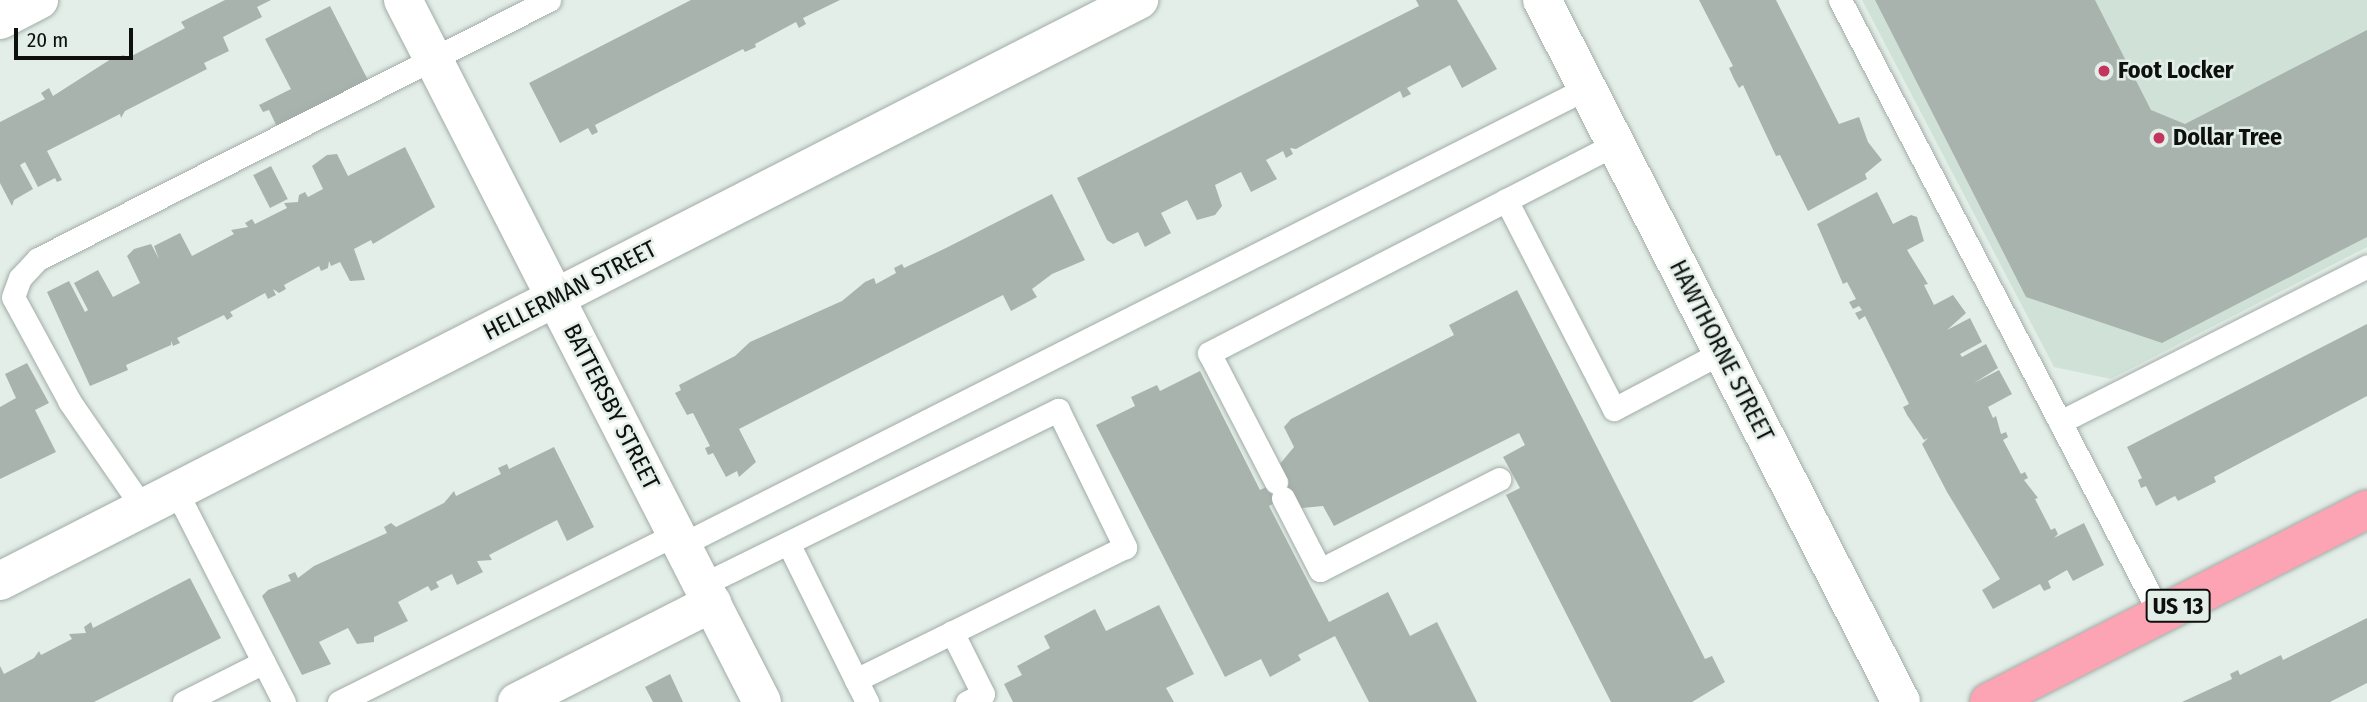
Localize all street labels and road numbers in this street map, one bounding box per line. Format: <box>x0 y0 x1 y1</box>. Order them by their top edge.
street label: HELLERMAN STREET <box>479 235 661 347</box>
street label: HAWTHORNE STREET <box>1663 256 1779 446</box>
street label: BATTERSBY STREET <box>557 319 665 495</box>
road number: US 13 <box>2145 586 2211 626</box>

